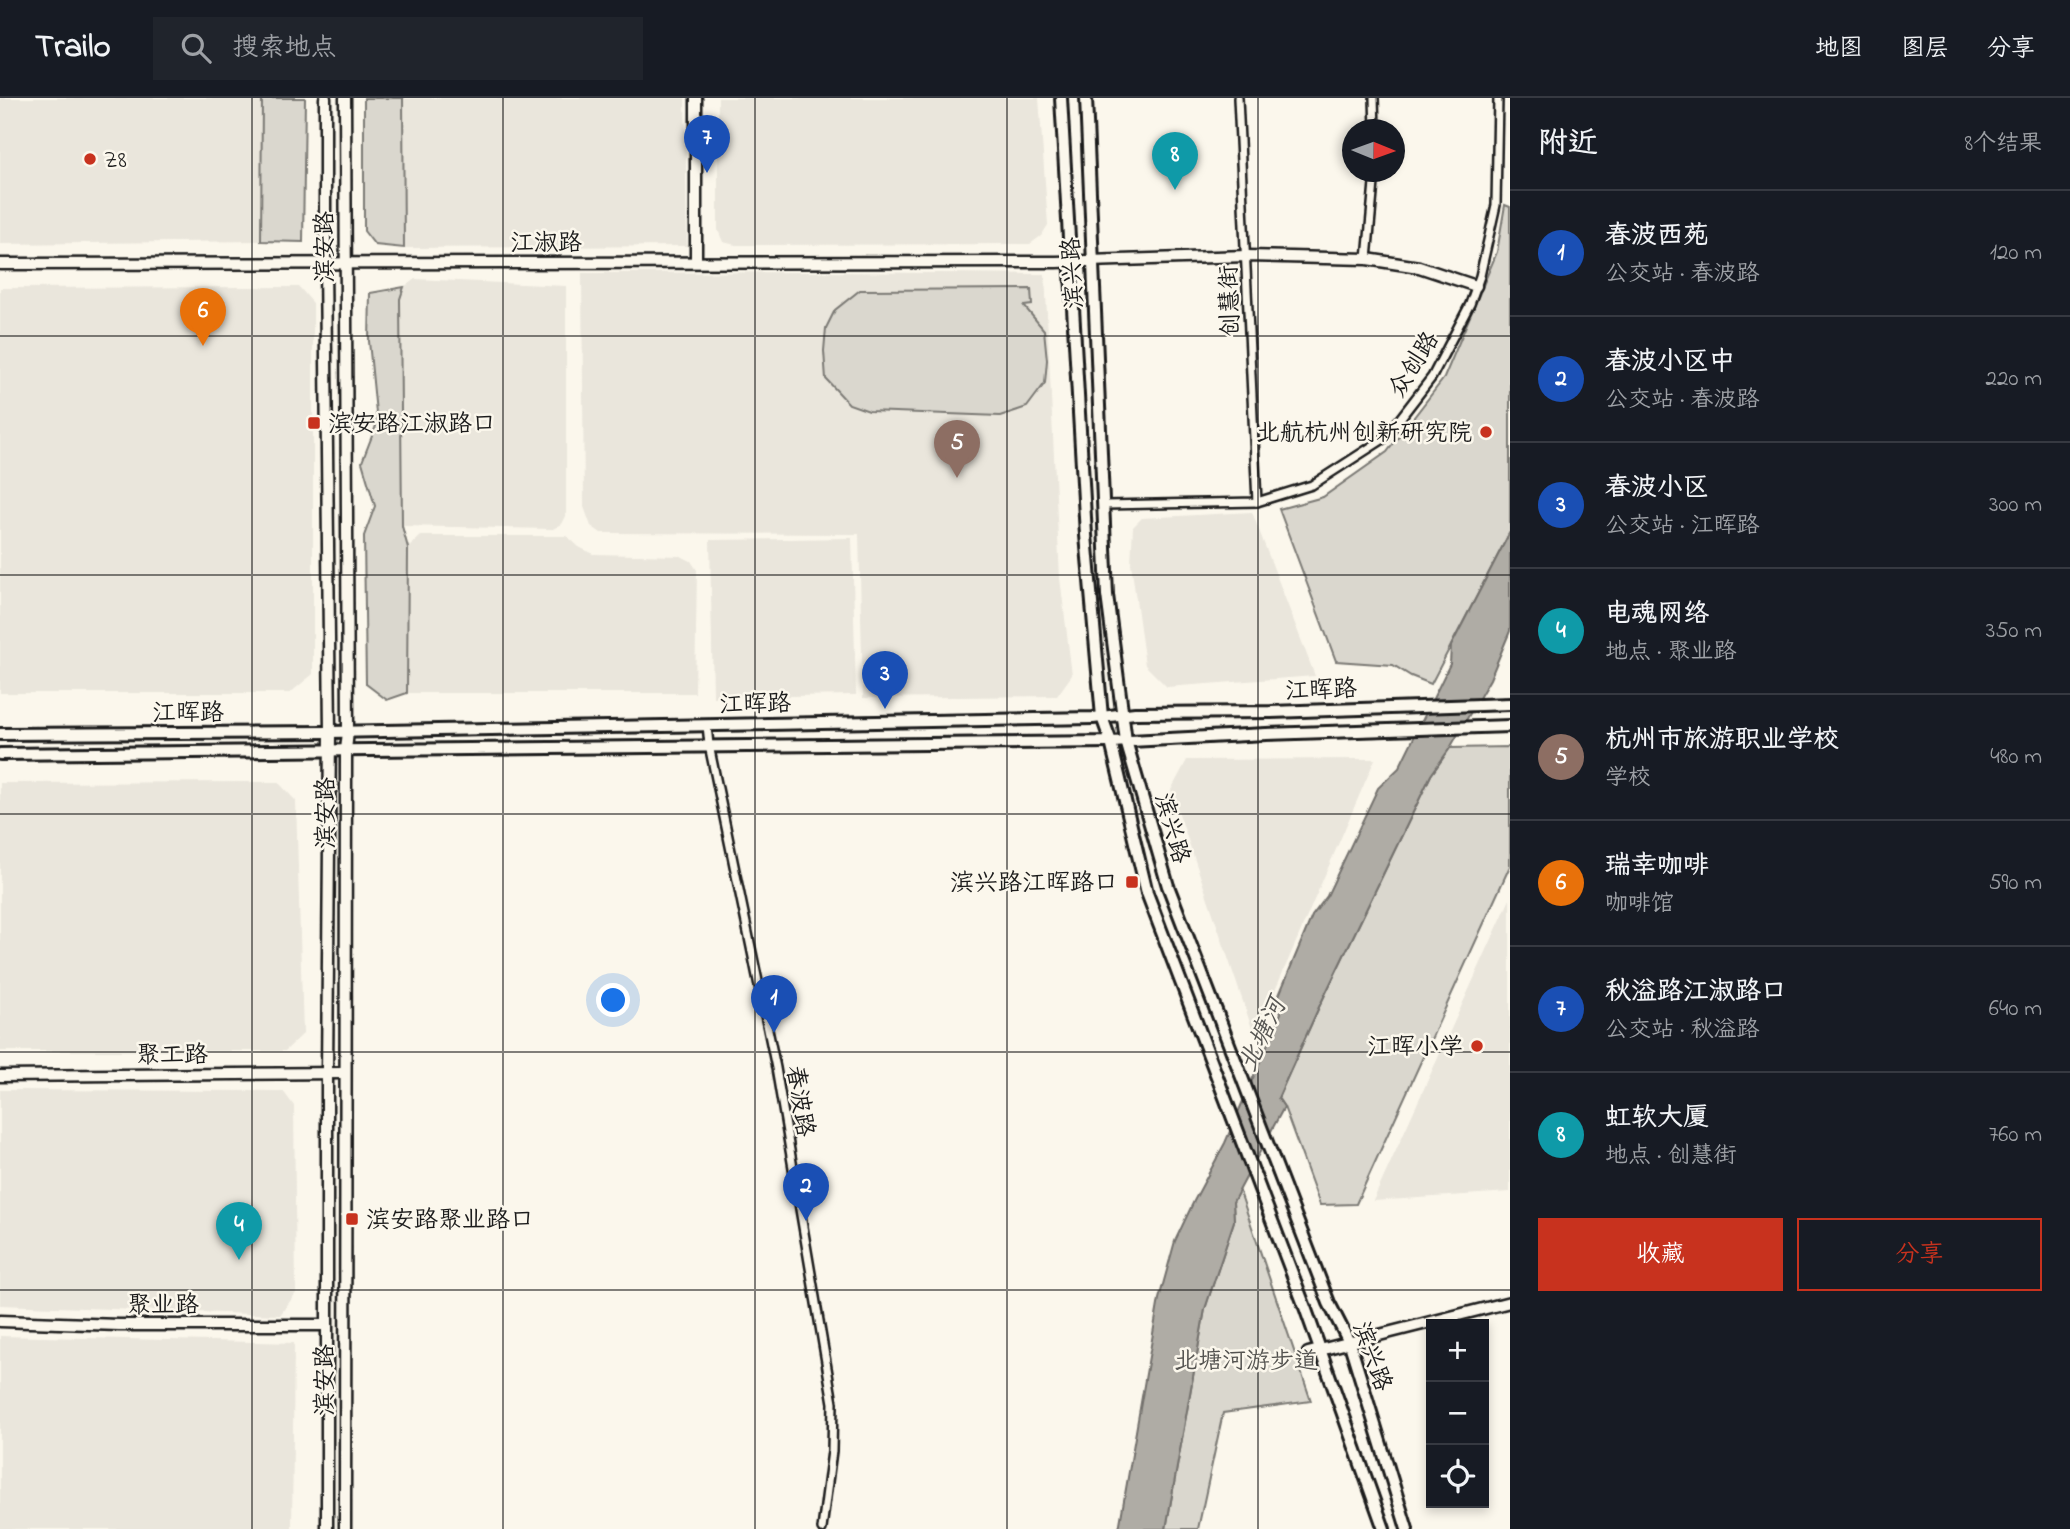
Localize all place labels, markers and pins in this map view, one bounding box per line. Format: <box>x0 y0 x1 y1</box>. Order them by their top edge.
pin: 7 <box>684 115 730 173</box>
pin: 8 <box>1152 132 1198 190</box>
place label: Z8 <box>104 144 127 179</box>
marker: Z8 <box>82 151 98 167</box>
pin: 6 <box>180 288 226 346</box>
place label: 滨安路江淑路口 <box>328 408 496 443</box>
marker: 滨安路江淑路口 <box>306 415 322 431</box>
place label: 北航杭州创新研究院 <box>1256 417 1472 452</box>
pin: 5 <box>934 420 980 478</box>
marker: 北航杭州创新研究院 <box>1478 424 1494 440</box>
pin: 3 <box>862 651 908 709</box>
place label: 滨兴路江晖路口 <box>950 867 1118 902</box>
marker: 滨兴路江晖路口 <box>1124 874 1140 890</box>
pin: 1 <box>751 975 797 1033</box>
place label: 江晖小学 <box>1367 1031 1463 1066</box>
marker: 江晖小学 <box>1469 1038 1485 1054</box>
pin: 2 <box>783 1163 829 1221</box>
pin: 4 <box>216 1202 262 1260</box>
place label: 滨安路聚业路口 <box>366 1204 534 1239</box>
marker: 滨安路聚业路口 <box>344 1211 360 1227</box>

